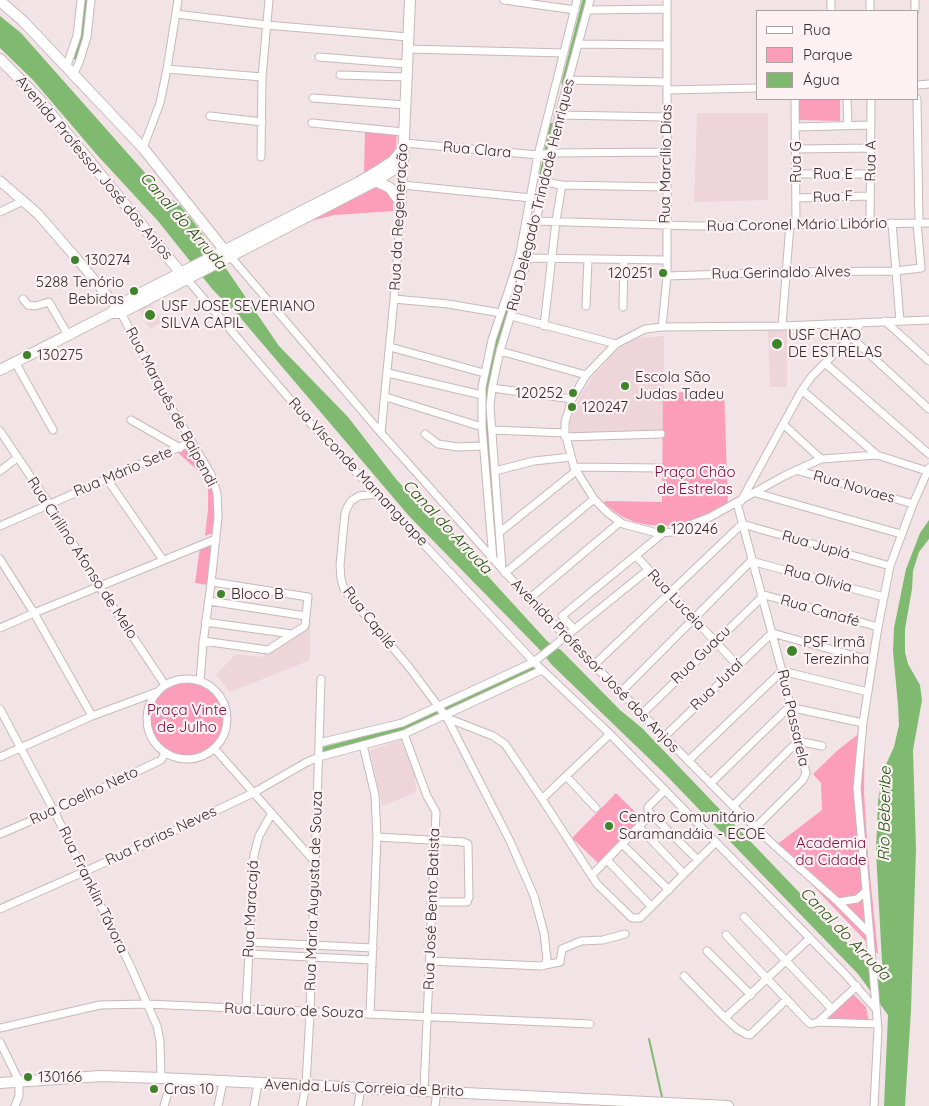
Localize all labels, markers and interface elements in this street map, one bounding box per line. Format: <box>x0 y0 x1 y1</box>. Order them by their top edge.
legend <box>756 10 919 100</box>
text: Rua <box>803 20 831 39</box>
text: Parque <box>803 45 853 64</box>
text: Água <box>803 70 840 89</box>
street label: Avenida Professor José dos Anjos <box>12 72 176 264</box>
street label: Rua Delegado Trindade Henriques <box>503 77 579 313</box>
street label: Rua Marcílio Dias <box>656 104 676 224</box>
street label: Rua Clara <box>442 138 512 162</box>
street label: Rua A <box>862 140 880 182</box>
street label: Rua G <box>787 141 805 183</box>
street label: Rua da Regeneração <box>386 143 412 291</box>
street label: Rua E <box>813 165 853 183</box>
water label: Canal do Arruda <box>136 169 230 273</box>
street label: Rua F <box>813 187 853 207</box>
street label: Rua Coronel Mário Libório <box>707 214 887 236</box>
place label: 130274 <box>85 251 130 269</box>
marker: 130274 <box>69 254 81 266</box>
street label: Rua Gerinaldo Alves <box>711 263 851 283</box>
place label: 120251 <box>608 264 653 282</box>
marker: 120251 <box>657 267 669 279</box>
place label: 5288 Tenório Bebidas <box>36 273 124 308</box>
marker: 5288 Tenório Bebidas <box>128 285 140 297</box>
place label: USF JOSE SEVERIANO SILVA CAPIL <box>161 297 315 332</box>
marker: USF JOSE SEVERIANO SILVA CAPIL <box>143 308 157 322</box>
street label: Rua Marquês de Baipendi <box>121 324 221 490</box>
place label: USF CHAO DE ESTRELAS <box>788 326 882 361</box>
marker: USF CHAO DE ESTRELAS <box>770 337 784 351</box>
place label: 130275 <box>37 346 83 364</box>
marker: 130275 <box>21 349 33 361</box>
place label: Escola São Judas Tadeu <box>635 368 724 403</box>
marker: Escola São Judas Tadeu <box>619 380 631 392</box>
place label: 120252 <box>515 384 563 402</box>
marker: 120252 <box>567 387 579 399</box>
street label: Rua Visconde Mamanguape <box>284 394 432 550</box>
place label: 120247 <box>582 398 628 416</box>
marker: 120247 <box>566 401 578 413</box>
street label: Rua Mário Sete <box>71 443 175 501</box>
park label: Praça Chão de Estrelas <box>654 463 736 498</box>
street label: Rua Novaes <box>811 467 897 507</box>
street label: Rua Cirilino Afonso de Melo <box>23 474 141 642</box>
water label: Canal do Arruda <box>398 476 496 578</box>
place label: 120246 <box>671 520 718 538</box>
marker: 120246 <box>655 523 667 535</box>
street label: Rua Jupiá <box>780 527 852 563</box>
street label: Rua Olivia <box>782 561 854 597</box>
street label: Rua Luceia <box>643 566 709 634</box>
street label: Avenida Professor José dos Anjos <box>507 575 683 757</box>
street label: Rua Capilé <box>339 583 399 653</box>
place label: Bloco B <box>231 585 284 603</box>
marker: Bloco B <box>215 588 227 600</box>
street label: Rua Canafé <box>778 591 862 631</box>
street label: Rua Guacu <box>667 622 735 688</box>
place label: PSF Irmã Terezinha <box>803 633 869 668</box>
marker: PSF Irmã Terezinha <box>785 644 799 658</box>
street label: Rua Jutaí <box>687 656 747 714</box>
street label: Rua Passarela <box>773 668 813 768</box>
park label: Praça Vinte de Julho <box>147 701 227 736</box>
street label: Rua Coelho Neto <box>27 763 141 829</box>
water label: Rio Beberibe <box>875 767 895 861</box>
street label: Rua Maria Augusta de Souza <box>302 791 326 991</box>
street label: Rua Farias Neves <box>102 802 220 870</box>
place label: Centro Comunitário Saramandáia - ECOE <box>619 808 765 843</box>
marker: Centro Comunitário Saramandáia - ECOE <box>603 820 615 832</box>
street label: Rua Franklin Távora <box>54 824 132 956</box>
street label: Rua José Bento Batista <box>420 828 444 990</box>
park label: Academia da Cidade <box>795 834 867 869</box>
street label: Rua Maracajá <box>239 860 263 958</box>
water label: Canal do Arruda <box>796 883 894 985</box>
street label: Rua Lauro de Souza <box>224 1000 364 1022</box>
place label: 130166 <box>38 1068 82 1086</box>
marker: 130166 <box>22 1071 34 1083</box>
street label: Avenida Luís Correia de Brito <box>264 1076 464 1100</box>
place label: Cras 10 <box>164 1080 214 1098</box>
marker: Cras 10 <box>148 1083 160 1095</box>

